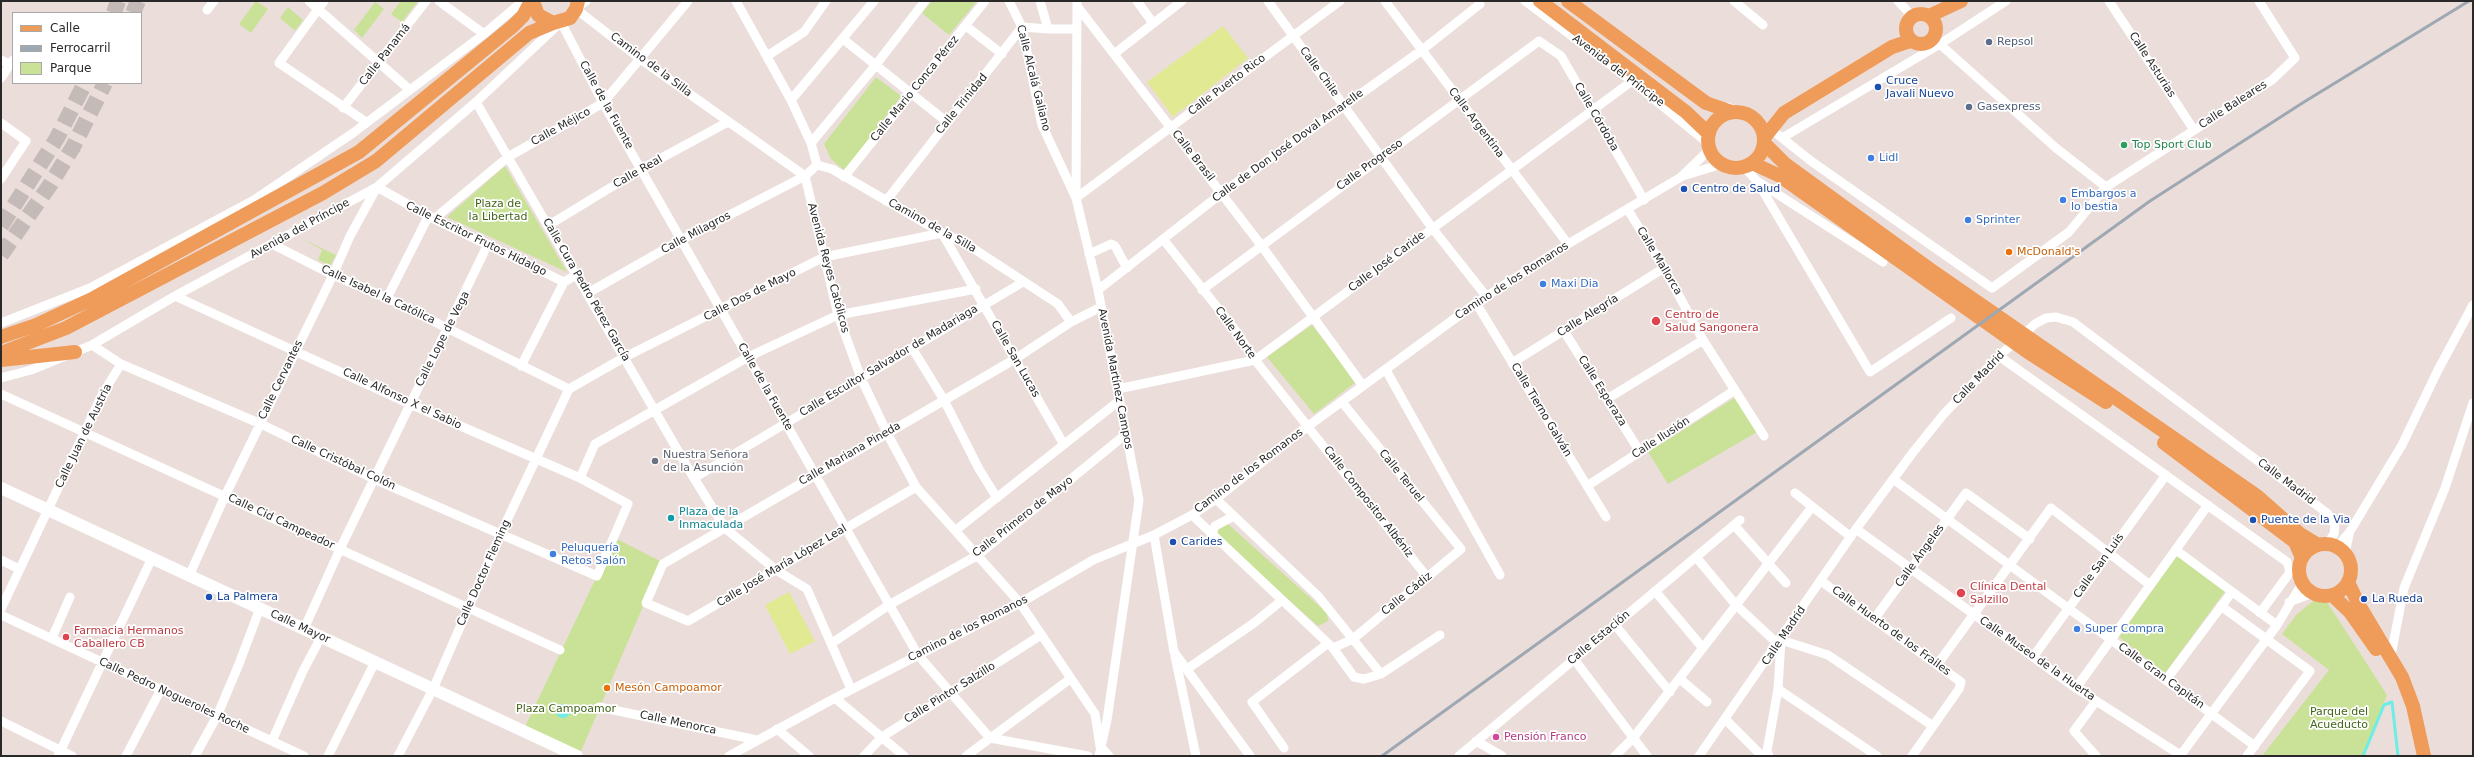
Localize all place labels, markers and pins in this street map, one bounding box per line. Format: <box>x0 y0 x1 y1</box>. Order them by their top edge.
place label: Repsol <box>1997 35 2033 49</box>
marker: Repsol <box>1984 37 1994 47</box>
place label: Cruce Javali Nuevo <box>1886 74 1954 100</box>
marker: Cruce Javali Nuevo <box>1873 82 1883 92</box>
place label: Gasexpress <box>1977 100 2041 114</box>
marker: Gasexpress <box>1964 102 1974 112</box>
place label: Top Sport Club <box>2132 138 2212 152</box>
marker: Top Sport Club <box>2119 140 2129 150</box>
place label: Lidl <box>1879 151 1898 165</box>
marker: Lidl <box>1866 153 1876 163</box>
place label: Centro de Salud <box>1692 182 1780 196</box>
marker: Centro de Salud <box>1679 184 1689 194</box>
place label: Embargos a lo bestia <box>2071 187 2136 213</box>
marker: Embargos a lo bestia <box>2058 195 2068 205</box>
place label: Sprinter <box>1976 213 2020 227</box>
marker: Sprinter <box>1963 215 1973 225</box>
place label: McDonald's <box>2017 245 2080 259</box>
marker: McDonald's <box>2004 247 2014 257</box>
place label: Maxi Dia <box>1551 277 1599 291</box>
marker: Maxi Dia <box>1538 279 1548 289</box>
place label: Centro de Salud Sangonera <box>1665 308 1759 334</box>
marker: Centro de Salud Sangonera <box>1650 315 1662 327</box>
place label: Nuestra Señora de la Asunción <box>663 448 748 474</box>
marker: Nuestra Señora de la Asunción <box>650 456 660 466</box>
place label: Plaza de la Inmaculada <box>679 505 743 531</box>
marker: Plaza de la Inmaculada <box>666 513 676 523</box>
place label: Puente de la Via <box>2261 513 2350 527</box>
marker: Puente de la Via <box>2248 515 2258 525</box>
place label: Carides <box>1181 535 1222 549</box>
marker: Carides <box>1168 537 1178 547</box>
place label: Peluquería Retos Salón <box>561 541 626 567</box>
marker: Peluquería Retos Salón <box>548 549 558 559</box>
place label: Clínica Dental Salzillo <box>1970 580 2046 606</box>
marker: Clínica Dental Salzillo <box>1955 587 1967 599</box>
place label: La Palmera <box>217 590 278 604</box>
marker: La Palmera <box>204 592 214 602</box>
place label: La Rueda <box>2372 592 2423 606</box>
marker: La Rueda <box>2359 594 2369 604</box>
place label: Super Compra <box>2085 622 2164 636</box>
place label: Farmacia Hermanos Caballero CB <box>74 624 183 650</box>
marker: Super Compra <box>2072 624 2082 634</box>
marker: Farmacia Hermanos Caballero CB <box>61 632 71 642</box>
place label: Mesón Campoamor <box>615 681 722 695</box>
marker: Mesón Campoamor <box>602 683 612 693</box>
place label: Pensión Franco <box>1504 730 1587 744</box>
marker: Pensión Franco <box>1491 732 1501 742</box>

